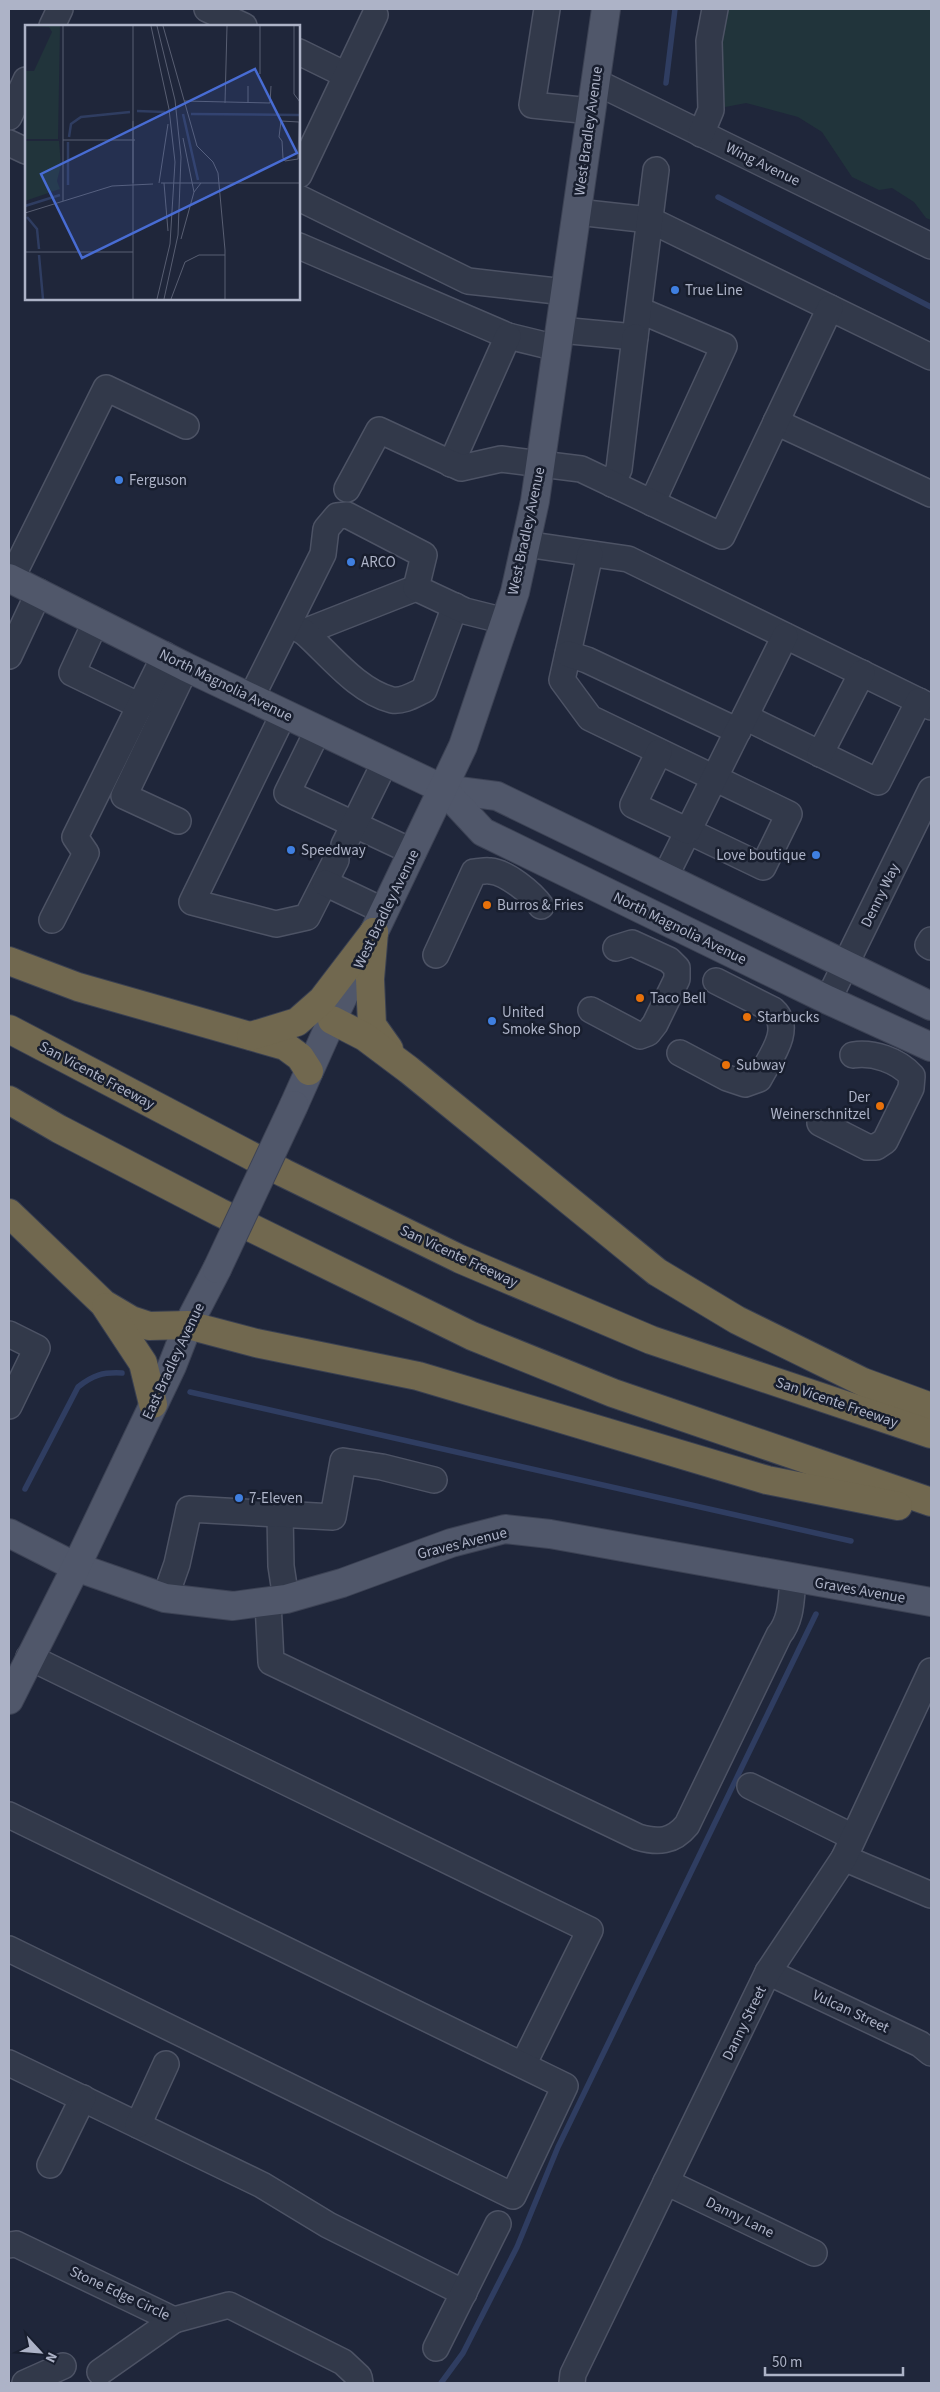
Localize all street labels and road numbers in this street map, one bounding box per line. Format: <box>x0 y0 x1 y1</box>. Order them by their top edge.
street label: West Bradley Avenue <box>569 65 608 197</box>
street label: Wing Avenue <box>722 137 804 192</box>
street label: West Bradley Avenue <box>503 465 550 597</box>
street label: North Magnolia Avenue <box>156 644 296 727</box>
street label: West Bradley Avenue <box>348 846 424 972</box>
street label: Denny Way <box>856 860 905 931</box>
street label: North Magnolia Avenue <box>610 887 750 970</box>
street label: San Vicente Freeway <box>35 1036 158 1115</box>
street label: San Vicente Freeway <box>396 1220 521 1293</box>
street label: East Bradley Avenue <box>137 1299 210 1423</box>
street label: San Vicente Freeway <box>773 1372 901 1433</box>
street label: Graves Avenue <box>415 1522 509 1565</box>
street label: Graves Avenue <box>813 1572 907 1609</box>
street label: Danny Street <box>717 1982 772 2064</box>
street label: Vulcan Street <box>809 1985 893 2038</box>
street label: Danny Lane <box>702 2192 778 2243</box>
street label: Stone Edge Circle <box>66 2261 173 2326</box>

